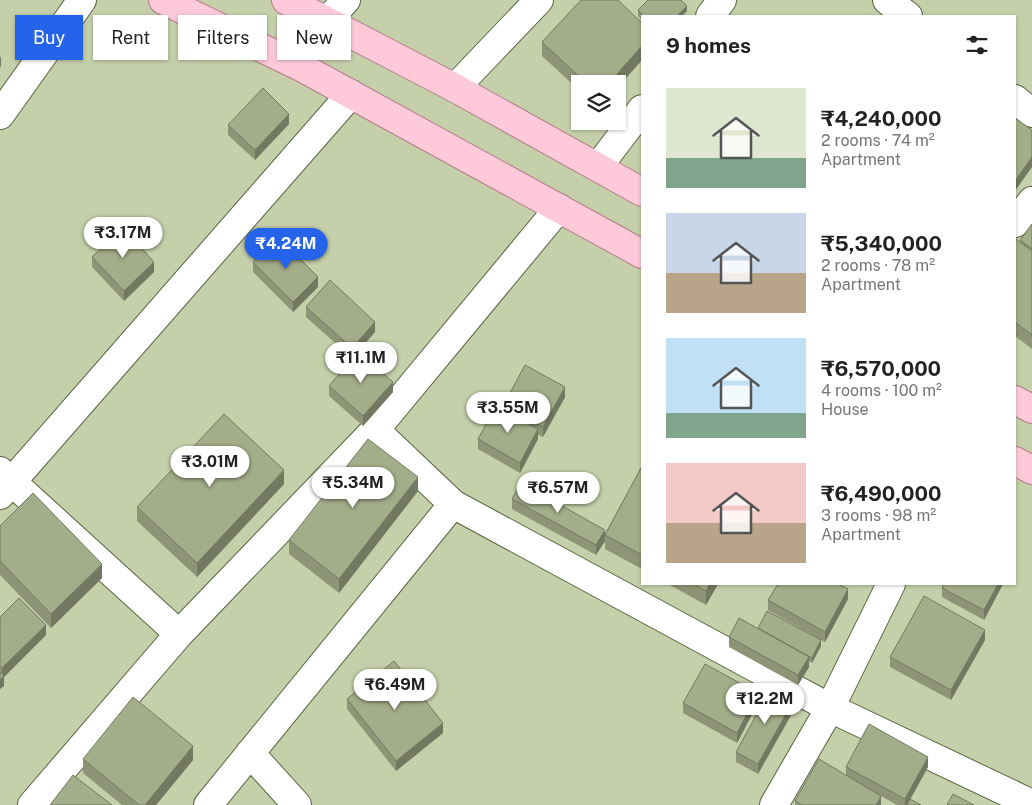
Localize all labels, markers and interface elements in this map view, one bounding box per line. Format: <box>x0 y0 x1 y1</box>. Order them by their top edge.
chip: Buy <box>15 15 83 60</box>
chip: Rent <box>93 15 168 60</box>
chip: Filters <box>178 15 267 60</box>
chip: New <box>277 15 351 60</box>
icon: filters <box>963 31 991 59</box>
text: 9 homes <box>666 33 751 58</box>
map controls <box>571 75 626 130</box>
button: layers <box>571 75 626 130</box>
text: ₹4,240,000 <box>821 106 941 131</box>
icon: home <box>706 108 766 168</box>
text: 2 rooms · 74 m² <box>821 131 935 150</box>
text: Apartment <box>821 150 901 169</box>
pin: ₹3.17M <box>82 216 164 259</box>
text: ₹3.17M <box>95 223 151 242</box>
pin: ₹4.24M <box>245 228 327 270</box>
text: ₹5,340,000 <box>821 231 942 256</box>
icon: home <box>706 233 766 293</box>
text: ₹4.24M <box>256 234 316 253</box>
text: 2 rooms · 78 m² <box>821 256 935 275</box>
text: Apartment <box>821 275 901 294</box>
pin: ₹11.1M <box>320 342 402 384</box>
text: ₹11.1M <box>336 348 386 367</box>
text: ₹6,570,000 <box>821 356 941 381</box>
icon: home <box>706 358 766 418</box>
text: 4 rooms · 100 m² <box>821 381 942 400</box>
pin: ₹3.55M <box>467 392 549 434</box>
text: ₹3.55M <box>477 398 539 417</box>
text: House <box>821 400 869 419</box>
pin: ₹3.01M <box>169 446 251 488</box>
text: ₹3.01M <box>181 452 239 471</box>
pin: ₹5.34M <box>312 466 394 509</box>
pin: ₹6.57M <box>517 472 599 514</box>
text: ₹5.34M <box>322 473 384 492</box>
text: ₹6.57M <box>528 478 588 497</box>
text: ₹6,490,000 <box>821 481 942 506</box>
icon: home <box>706 483 766 543</box>
text: 3 rooms · 98 m² <box>821 506 936 525</box>
text: Apartment <box>821 525 901 544</box>
pin: ₹6.49M <box>354 668 436 711</box>
text: ₹6.49M <box>365 675 425 694</box>
pin: ₹12.2M <box>724 682 806 725</box>
text: ₹12.2M <box>737 689 793 708</box>

